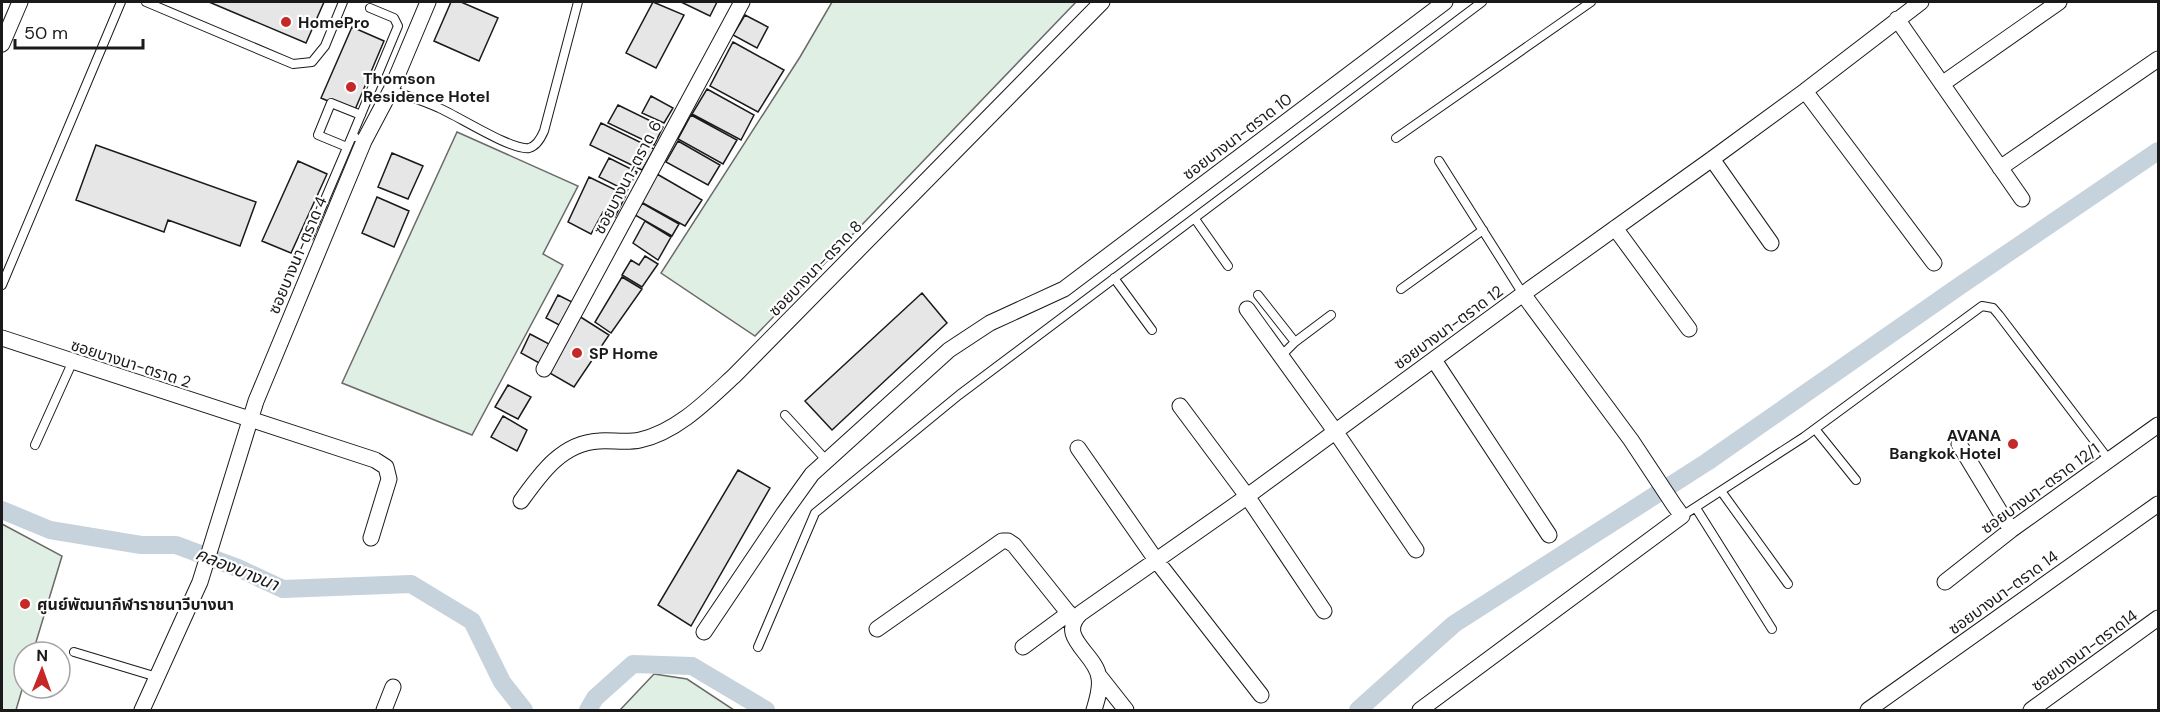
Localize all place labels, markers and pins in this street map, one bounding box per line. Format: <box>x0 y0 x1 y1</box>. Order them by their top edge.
place label: HomePro <box>298 12 370 33</box>
marker: HomePro <box>279 15 293 29</box>
place label: Thomson Residence Hotel <box>363 68 490 107</box>
marker: Thomson Residence Hotel <box>344 80 358 94</box>
place label: SP Home <box>589 343 658 364</box>
marker: SP Home <box>570 346 584 360</box>
place label: AVANA Bangkok Hotel <box>1889 425 2001 464</box>
marker: AVANA Bangkok Hotel <box>2006 437 2020 451</box>
place label: ศูนย์พัฒนากีฬาราชนาวีบางนา <box>37 594 234 615</box>
marker: ศูนย์พัฒนากีฬาราชนาวีบางนา <box>18 597 32 611</box>

